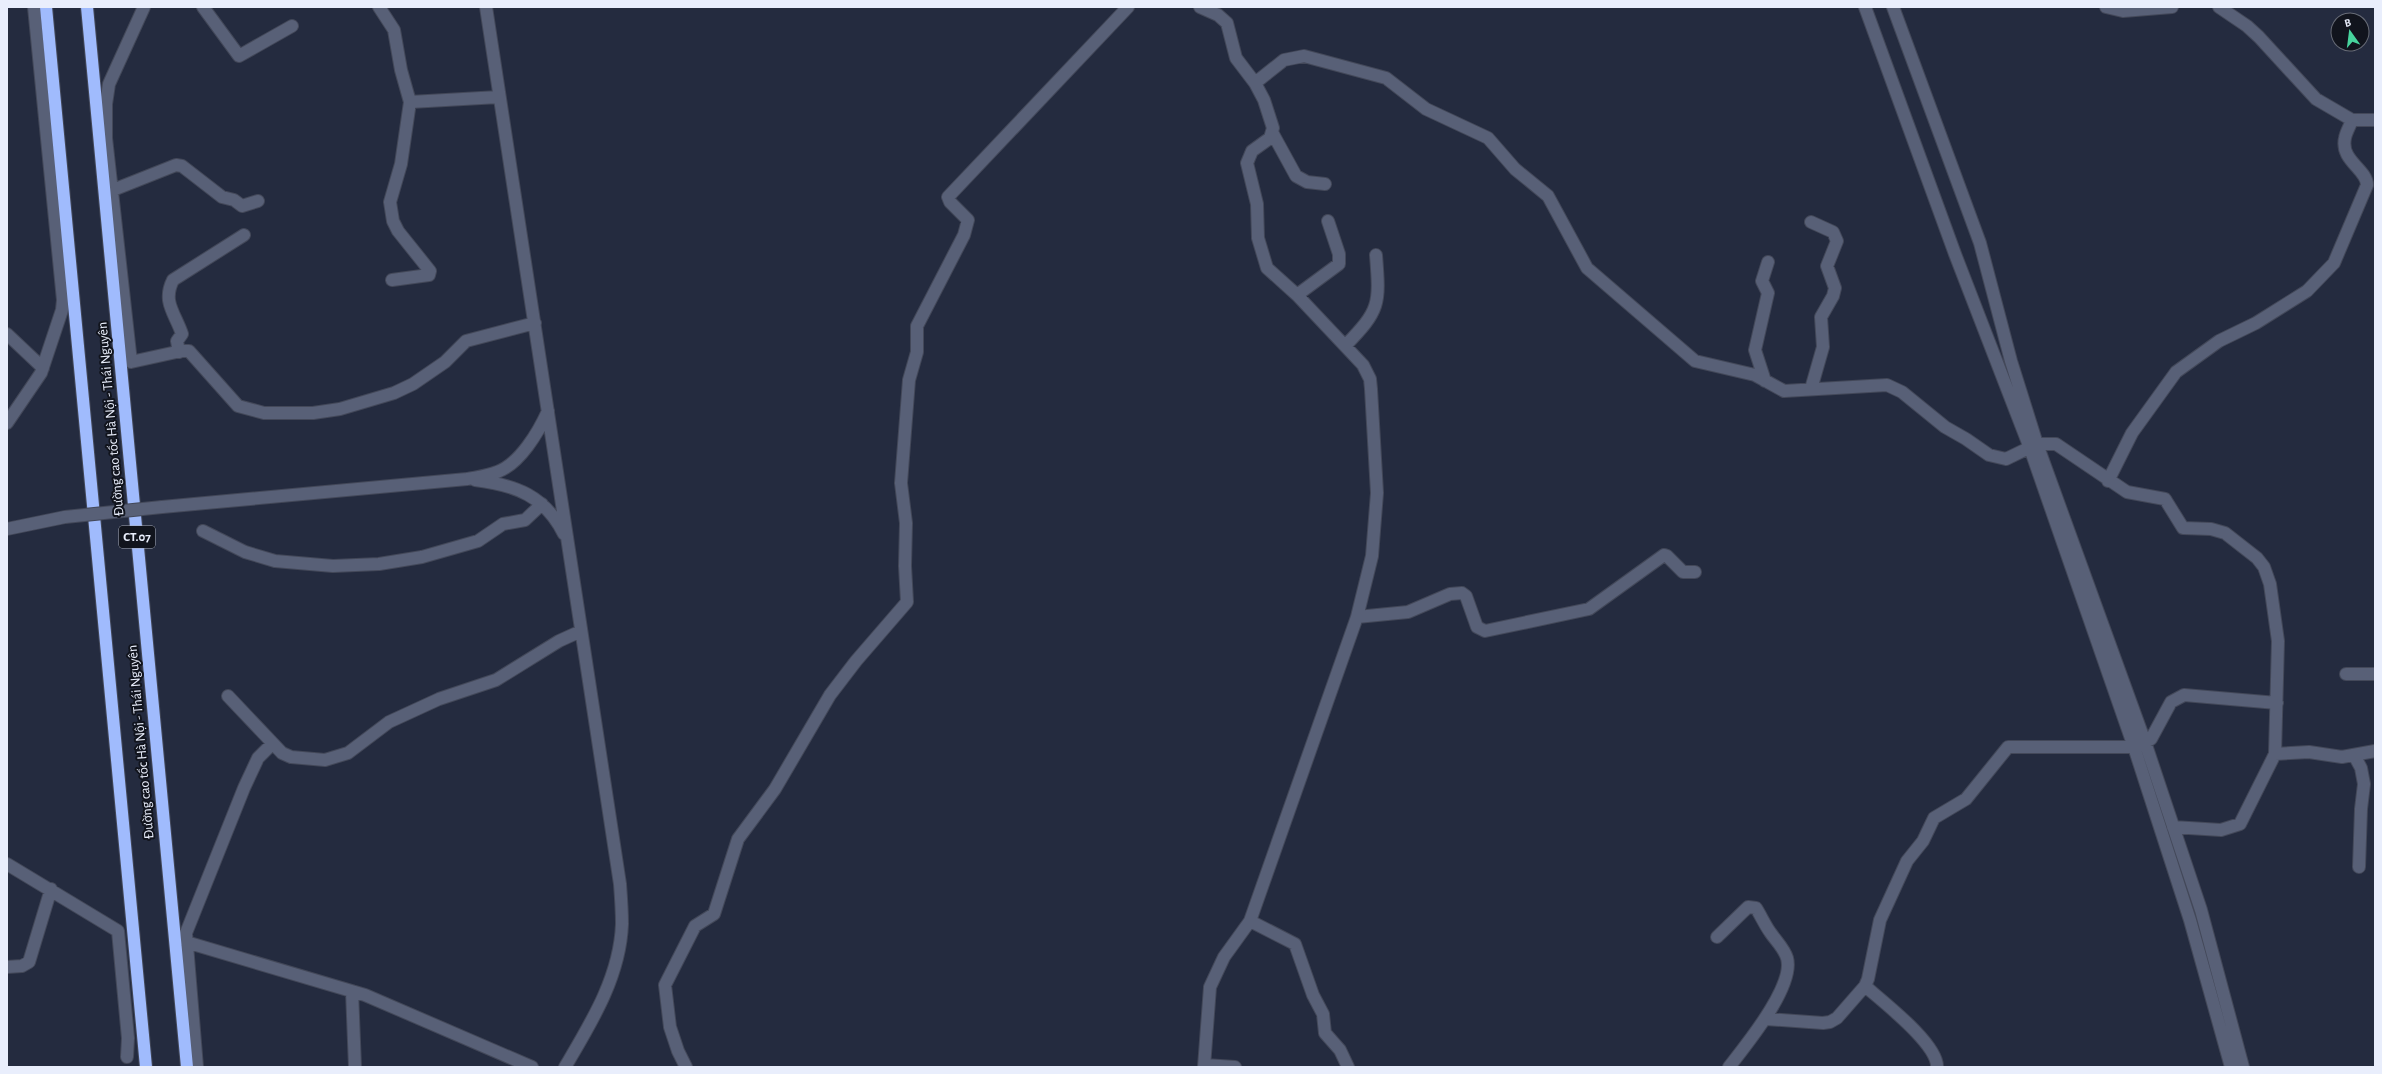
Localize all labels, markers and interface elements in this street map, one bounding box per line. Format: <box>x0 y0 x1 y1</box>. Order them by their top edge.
north arrow <box>2330 12 2370 52</box>
text: B <box>2343 17 2353 29</box>
street label: Đường cao tốc Hà Nội - Thái Nguyên <box>95 321 126 517</box>
road number: CT.07 <box>119 526 155 548</box>
street label: Đường cao tốc Hà Nội - Thái Nguyên <box>125 644 156 840</box>

